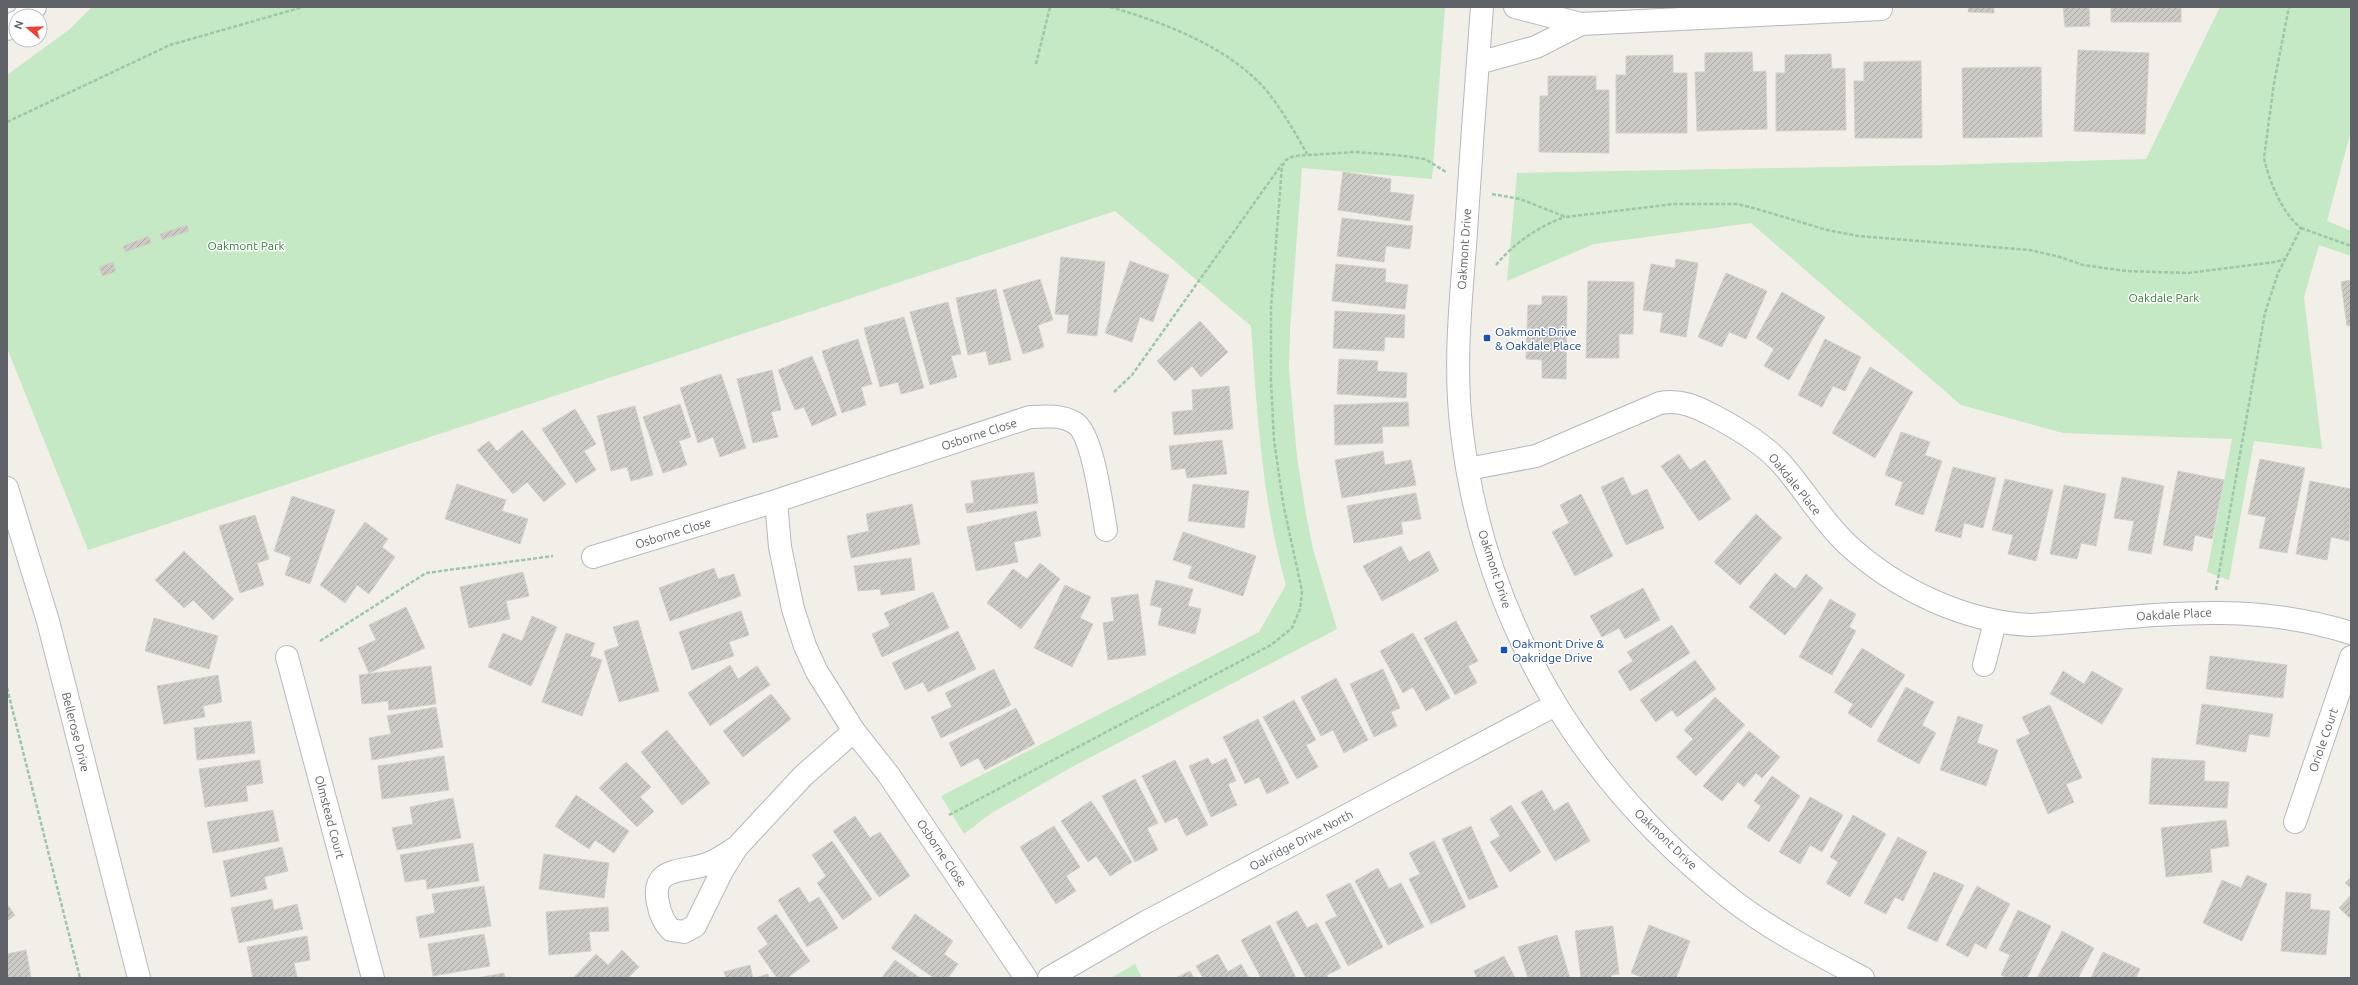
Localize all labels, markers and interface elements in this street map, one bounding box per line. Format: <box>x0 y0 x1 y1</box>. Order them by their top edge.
north arrow <box>8 8 48 48</box>
text: N <box>12 19 26 31</box>
street label: Oakmont Drive <box>1455 208 1473 290</box>
park label: Oakmont Park <box>207 239 285 252</box>
park label: Oakdale Park <box>2129 291 2199 304</box>
place label: Oakmont Drive & Oakdale Place <box>1495 325 1581 352</box>
marker: Oakmont Drive & Oakdale Place <box>1482 333 1492 343</box>
street label: Osborne Close <box>940 416 1018 452</box>
street label: Oakdale Place <box>1766 450 1824 518</box>
street label: Osborne Close <box>633 515 713 551</box>
street label: Oakmont Drive <box>1476 528 1514 610</box>
street label: Oakdale Place <box>2136 606 2212 622</box>
place label: Oakmont Drive & Oakridge Drive <box>1512 637 1604 664</box>
marker: Oakmont Drive & Oakridge Drive <box>1499 645 1509 655</box>
street label: Bellerose Drive <box>60 691 92 773</box>
street label: Oriole Court <box>2306 706 2340 774</box>
street label: Olmstead Court <box>313 774 347 860</box>
street label: Oakmont Drive <box>1632 806 1700 872</box>
street label: Oakridge Drive North <box>1247 807 1355 873</box>
street label: Osborne Close <box>915 817 969 889</box>

